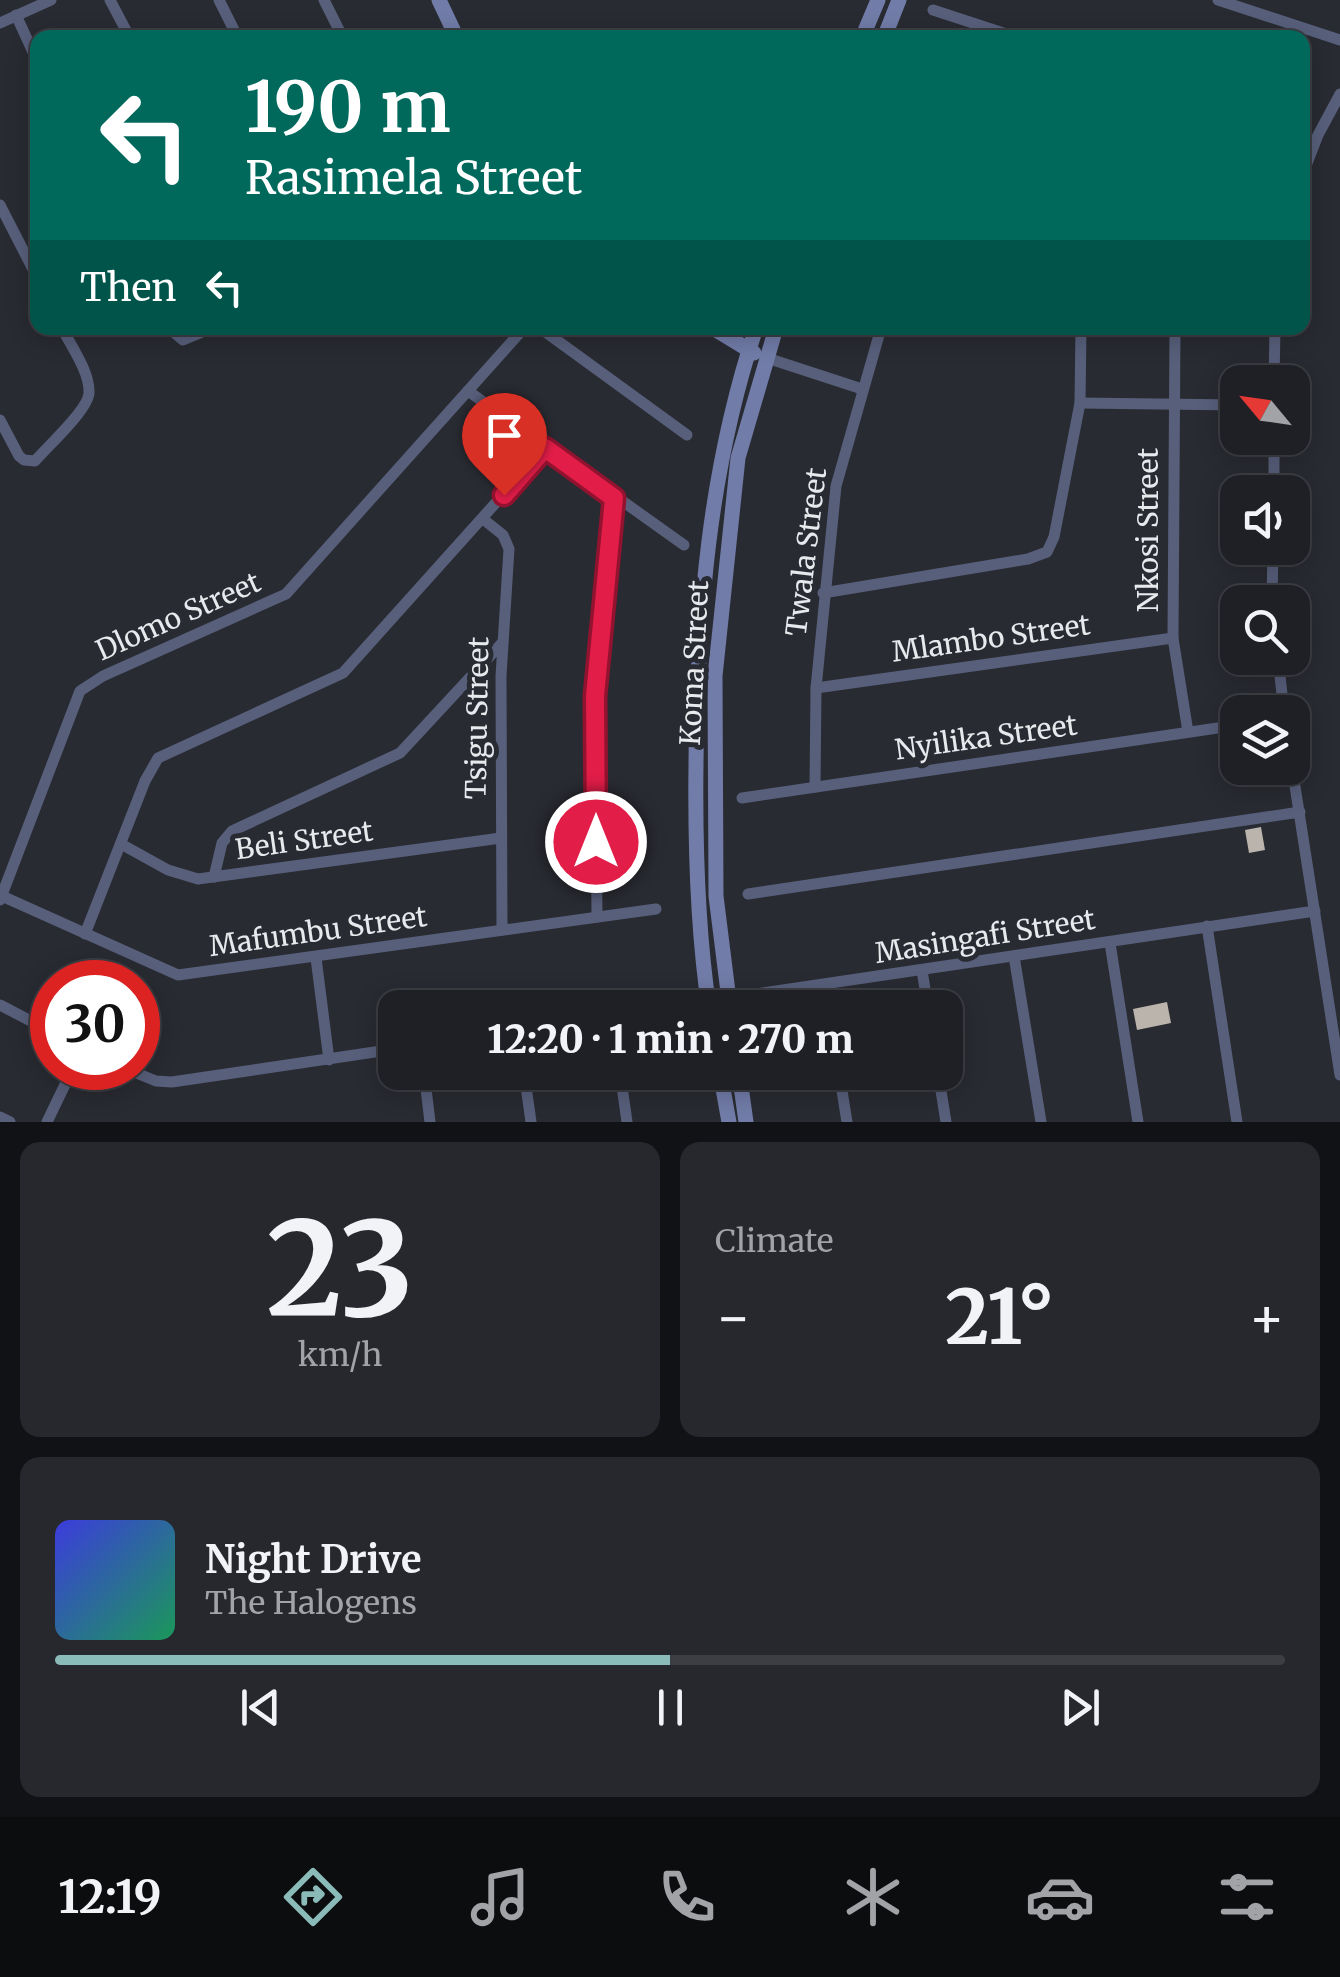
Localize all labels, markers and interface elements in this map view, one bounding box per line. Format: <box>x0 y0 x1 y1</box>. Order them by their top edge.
text: 190 m <box>245 63 451 151</box>
icon: left <box>80 70 210 200</box>
text: Rasimela Street <box>245 150 582 206</box>
icon: left <box>197 260 252 315</box>
text: Then <box>80 264 177 311</box>
north arrow <box>1220 365 1310 455</box>
map controls <box>1220 365 1310 785</box>
pin <box>462 393 547 496</box>
icon: arrive <box>477 408 532 463</box>
street label: Nkosi Street <box>1130 448 1166 612</box>
street label: Twala Street <box>778 466 834 638</box>
button: sound <box>1220 475 1310 565</box>
street label: Dlomo Street <box>90 564 266 668</box>
street label: Koma Street <box>672 579 716 747</box>
button: search <box>1220 585 1310 675</box>
street label: Mlambo Street <box>890 606 1092 670</box>
street label: Tsigu Street <box>458 636 496 800</box>
button: layers <box>1220 695 1310 785</box>
street label: Nyilika Street <box>893 706 1080 768</box>
position arrow <box>544 790 648 894</box>
street label: Beli Street <box>233 813 375 867</box>
street label: Mafumbu Street <box>207 898 429 964</box>
street label: Masingafi Street <box>872 901 1098 971</box>
speed limit sign: 30 <box>30 960 160 1090</box>
text: 12:20 · 1 min · 270 m <box>487 1016 854 1063</box>
text: 23 <box>266 1188 414 1351</box>
text: Climate <box>715 1221 833 1261</box>
text: 21° <box>945 1270 1055 1364</box>
text: − <box>715 1283 752 1352</box>
text: + <box>1248 1283 1285 1352</box>
text: km/h <box>298 1335 382 1375</box>
text: Night Drive <box>205 1536 422 1583</box>
text: The Halogens <box>205 1583 417 1623</box>
icon: previous <box>233 1680 288 1735</box>
icon: pause <box>643 1680 698 1735</box>
icon: next <box>1053 1680 1108 1735</box>
icon: directions <box>278 1862 348 1932</box>
icon: music <box>465 1862 535 1932</box>
icon: phone <box>652 1862 722 1932</box>
icon: climate <box>838 1862 908 1932</box>
icon: car <box>1025 1862 1095 1932</box>
icon: filters <box>1212 1862 1282 1932</box>
text: 12:19 <box>58 1869 161 1925</box>

